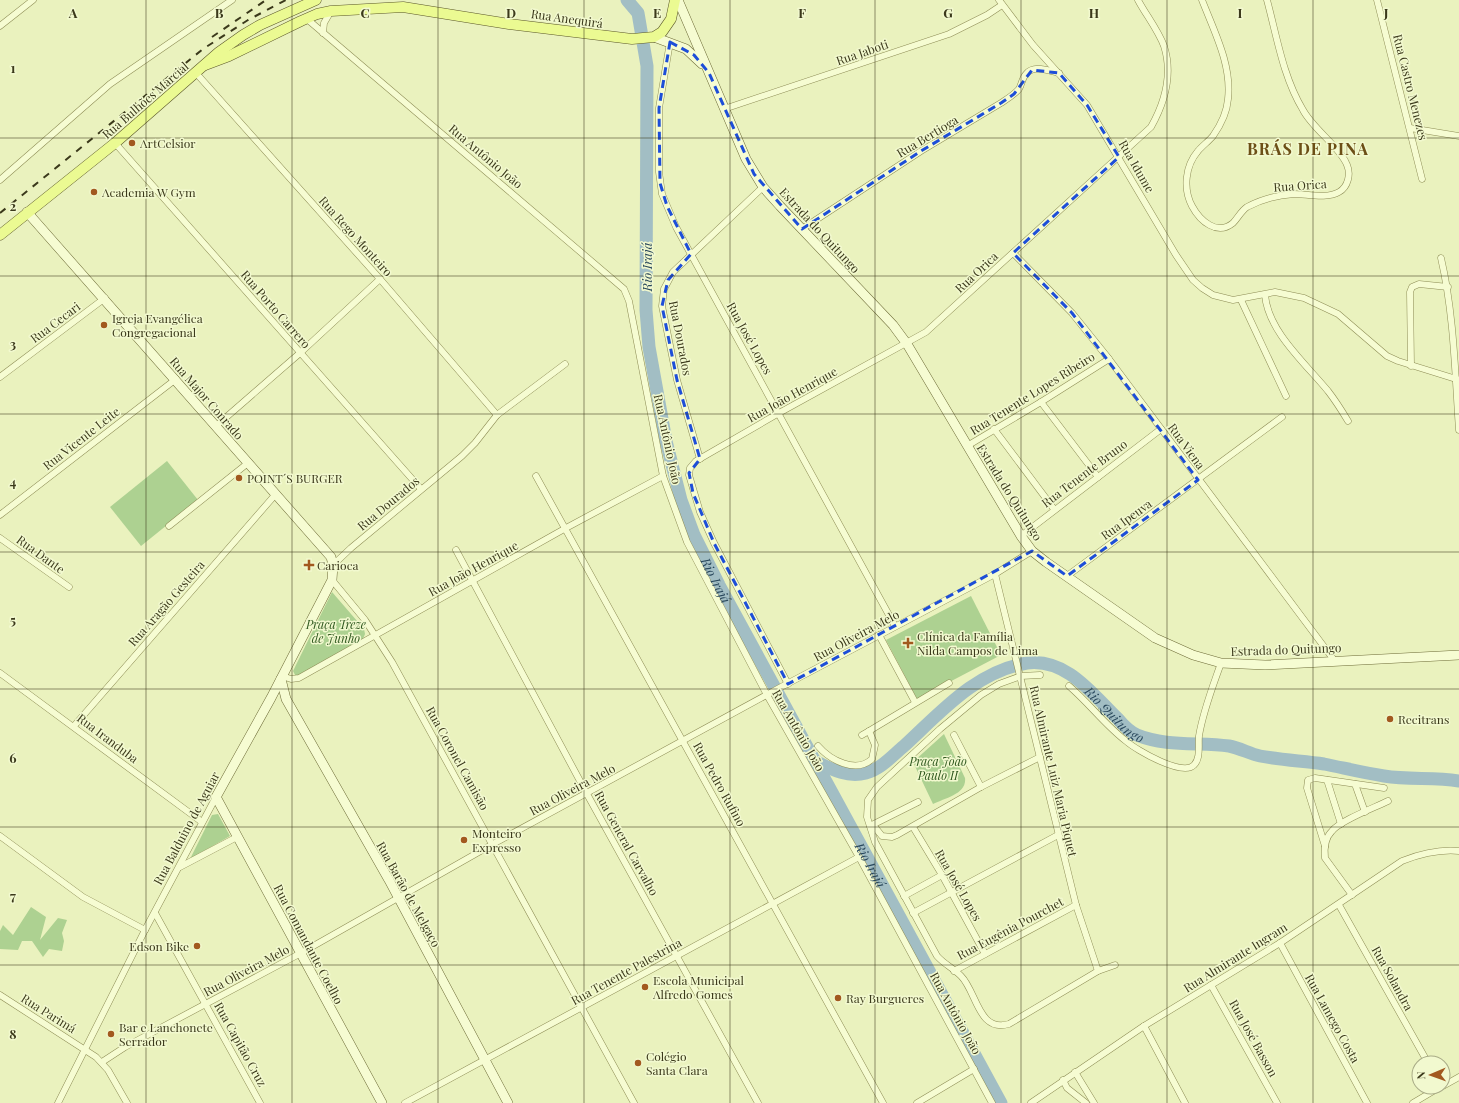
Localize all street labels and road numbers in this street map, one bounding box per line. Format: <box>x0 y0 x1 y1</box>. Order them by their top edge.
street label: Rua Anequirá <box>530 5 604 31</box>
street label: Rua Castro Menezes <box>1390 32 1432 142</box>
street label: Rua Jaboti <box>834 35 891 68</box>
street label: Rua Bulhões Marcial <box>98 58 192 142</box>
street label: Rua Bertioga <box>893 111 961 161</box>
street label: Rua Antônio João <box>446 120 527 192</box>
street label: Rua Idume <box>1116 137 1158 195</box>
street label: Rua Orica <box>1273 175 1327 195</box>
street label: Estrada do Quitungo <box>776 184 864 276</box>
street label: Rua Rego Monteiro <box>316 192 397 280</box>
street label: Rua Orica <box>951 248 1001 296</box>
street label: Rua Porto Carrero <box>238 267 315 352</box>
street label: Rua Cecari <box>27 298 84 346</box>
street label: Rua Dourados <box>666 299 696 377</box>
street label: Rua José Lopes <box>724 299 776 377</box>
street label: Rua Tenente Lopes Ribeiro <box>967 348 1098 438</box>
street label: Rua Major Conrado <box>167 353 248 443</box>
street label: Rua João Henrique <box>744 363 840 425</box>
street label: Rua Antônio João <box>651 392 685 486</box>
street label: Rua Vicente Leite <box>39 403 123 473</box>
street label: Rua Viena <box>1165 420 1209 472</box>
street label: Rua Tenente Bruno <box>1038 435 1130 511</box>
street label: Estrada do Quitungo <box>974 441 1046 544</box>
street label: Rua Dourados <box>354 472 422 534</box>
street label: Rua Ipeuva <box>1097 495 1155 543</box>
street label: Rua Dante <box>14 531 68 577</box>
street label: Rua João Henrique <box>425 537 521 599</box>
street label: Rua Aragão Gesteira <box>124 557 208 649</box>
street label: Rua Oliveira Melo <box>810 605 902 664</box>
street label: Estrada do Quitungo <box>1230 639 1342 659</box>
street label: Rua Almirante Luiz Maria Piquet <box>1027 684 1082 859</box>
street label: Rua Antônio João <box>769 686 829 774</box>
street label: Rua Coronel Camisão <box>423 703 493 813</box>
street label: Rua Iranduba <box>74 710 142 766</box>
street label: Rua Pedro Rufino <box>690 739 750 829</box>
street label: Rua Oliveira Melo <box>526 759 618 818</box>
street label: Rua Balduino de Aguiar <box>149 768 223 887</box>
street label: Rua General Carvalho <box>592 788 663 899</box>
street label: Rua Barão de Melgaço <box>373 838 445 950</box>
street label: Rua José Lopes <box>932 846 986 924</box>
street label: Rua Comandante Coelho <box>271 881 348 1007</box>
street label: Rua Eugênia Pourchet <box>954 893 1067 963</box>
street label: Rua Almirante Ingram <box>1180 918 1290 995</box>
street label: Rua Tenente Palestrina <box>568 934 684 1008</box>
street label: Rua Oliveira Melo <box>200 940 292 999</box>
street label: Rua Solandra <box>1369 943 1417 1013</box>
street label: Rua Antônio João <box>927 969 985 1057</box>
street label: Rua Lamego Costa <box>1302 971 1364 1065</box>
street label: Rua Parimá <box>18 990 80 1036</box>
street label: Rua José Basson <box>1226 996 1282 1080</box>
street label: Rua Capitão Cruz <box>211 999 271 1089</box>

